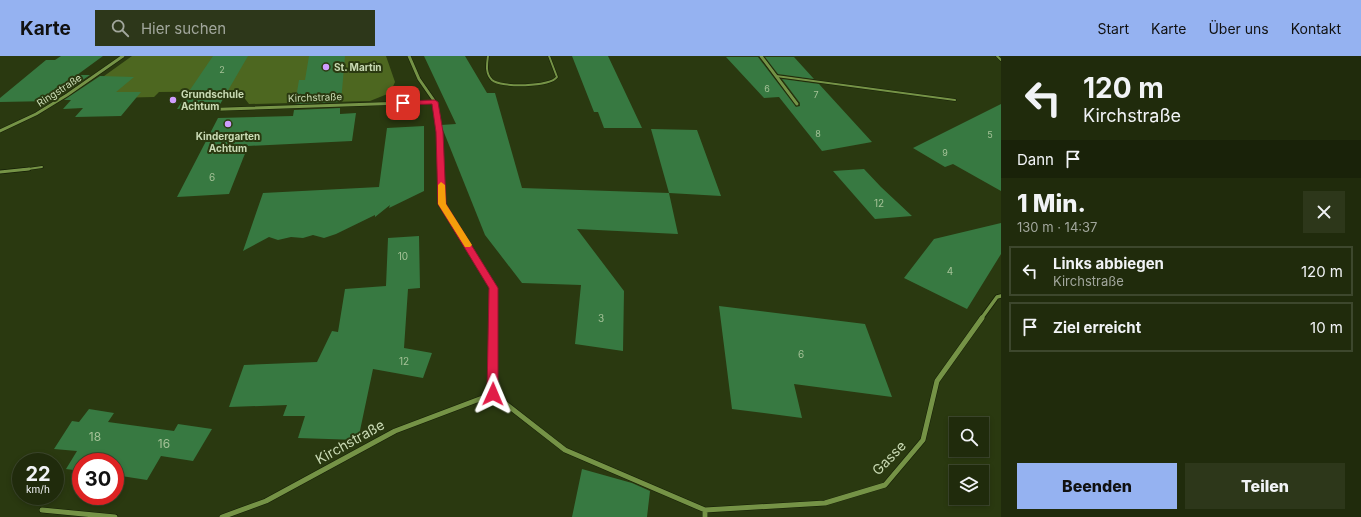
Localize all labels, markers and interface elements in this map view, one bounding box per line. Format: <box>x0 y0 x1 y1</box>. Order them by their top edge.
search box <box>95 10 375 46</box>
text: Karte <box>20 17 71 40</box>
icon: search <box>109 17 131 39</box>
text: Hier suchen <box>141 19 226 38</box>
text: Start <box>1097 20 1129 37</box>
text: Karte <box>1151 20 1186 37</box>
text: Über uns <box>1208 20 1269 37</box>
text: Kontakt <box>1291 20 1341 37</box>
place label: St. Martin <box>334 61 382 73</box>
marker: St. Martin <box>321 62 331 72</box>
house number: 2 <box>219 64 225 75</box>
street label: Ringstraße <box>34 71 84 109</box>
text: 120 m <box>1083 71 1164 105</box>
icon: left <box>1017 72 1069 124</box>
house number: 6 <box>764 83 770 94</box>
pin <box>386 86 420 120</box>
place label: Grundschule Achtum <box>181 88 244 112</box>
house number: 7 <box>813 89 819 100</box>
street label: Kirchstraße <box>288 90 343 104</box>
icon: arrive <box>392 92 414 114</box>
marker: Grundschule Achtum <box>168 95 178 105</box>
text: Kirchstraße <box>1083 105 1181 126</box>
marker: Kindergarten Achtum <box>223 119 233 129</box>
house number: 8 <box>815 128 821 139</box>
house number: 5 <box>987 129 993 140</box>
place label: Kindergarten Achtum <box>196 130 260 154</box>
house number: 9 <box>942 147 948 158</box>
icon: arrive <box>1062 148 1084 170</box>
text: Dann <box>1017 150 1054 169</box>
house number: 6 <box>209 171 215 183</box>
text: 1 Min. <box>1017 189 1086 218</box>
button: close <box>1303 191 1345 233</box>
house number: 12 <box>874 197 884 209</box>
text: 130 m · 14:37 <box>1017 219 1097 235</box>
house number: 10 <box>398 250 408 262</box>
text: Links abbiegen <box>1053 254 1164 273</box>
icon: left <box>1019 260 1041 282</box>
text: 120 m <box>1301 262 1343 281</box>
house number: 4 <box>947 265 953 277</box>
text: Kirchstraße <box>1053 273 1124 289</box>
house number: 3 <box>598 312 604 324</box>
icon: arrive <box>1019 316 1041 338</box>
text: Ziel erreicht <box>1053 318 1141 337</box>
text: 10 m <box>1310 318 1343 337</box>
house number: 6 <box>798 348 804 360</box>
house number: 12 <box>399 355 409 367</box>
position arrow <box>472 373 514 415</box>
street label: Kirchstraße <box>312 416 387 467</box>
map controls <box>949 417 989 505</box>
button: search <box>949 417 989 457</box>
house number: 18 <box>89 429 101 444</box>
house number: 16 <box>158 436 170 451</box>
street label: Gasse <box>868 437 909 478</box>
speed limit sign: 30 <box>72 453 124 505</box>
text: 22 <box>25 462 51 486</box>
button: Beenden <box>1017 463 1177 509</box>
button: Teilen <box>1185 463 1345 509</box>
button: layers <box>949 465 989 505</box>
text: km/h <box>26 483 50 495</box>

